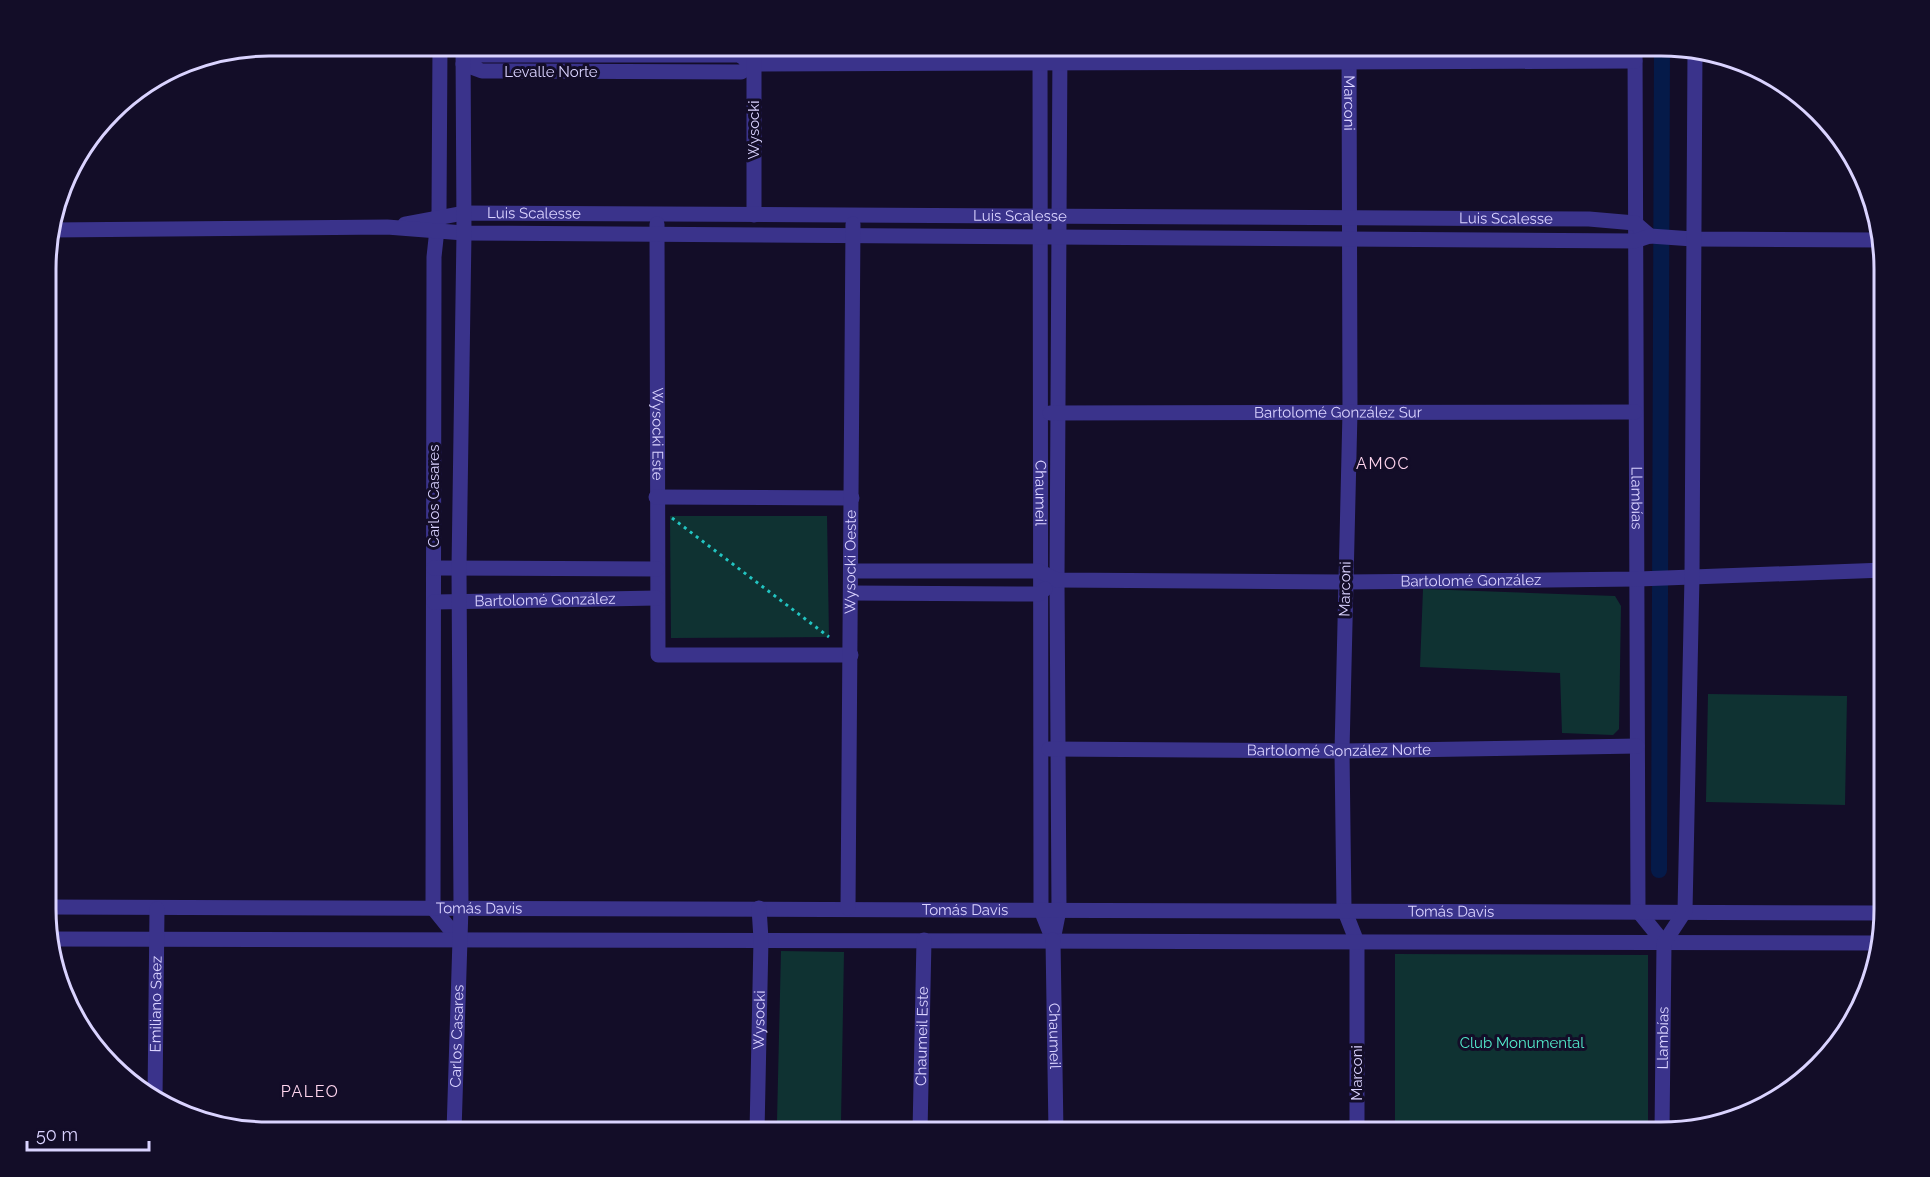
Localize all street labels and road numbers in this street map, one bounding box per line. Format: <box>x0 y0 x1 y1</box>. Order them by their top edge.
street label: Levalle Norte <box>504 63 598 81</box>
street label: Marconi <box>1340 75 1358 131</box>
street label: Wysocki <box>745 100 763 160</box>
street label: Luis Scalesse <box>487 204 581 223</box>
street label: Luis Scalesse <box>973 207 1067 225</box>
street label: Luis Scalesse <box>1459 209 1553 228</box>
street label: Wysocki Este <box>648 387 667 481</box>
street label: Bartolomé González Sur <box>1254 403 1423 422</box>
street label: Carlos Casares <box>425 445 443 547</box>
street label: Chaumeil <box>1031 460 1050 527</box>
street label: Llambías <box>1627 467 1646 529</box>
street label: Wysocki Oeste <box>841 510 860 614</box>
street label: Marconi <box>1336 561 1354 617</box>
street label: Bartolomé González <box>1400 571 1541 590</box>
street label: Bartolomé González <box>474 590 616 610</box>
street label: Bartolomé González Norte <box>1247 740 1431 760</box>
street label: Tomás Davis <box>436 899 522 918</box>
street label: Tomás Davis <box>922 901 1008 919</box>
street label: Tomás Davis <box>1408 902 1494 921</box>
street label: Emiliano Saez <box>146 956 166 1052</box>
street label: Carlos Casares <box>446 984 468 1088</box>
street label: Chaumeil Este <box>912 986 932 1086</box>
street label: Wysocki <box>750 990 769 1050</box>
street label: Chaumeil <box>1045 1003 1064 1070</box>
street label: Llambías <box>1654 1007 1672 1070</box>
street label: Marconi <box>1348 1045 1366 1101</box>

